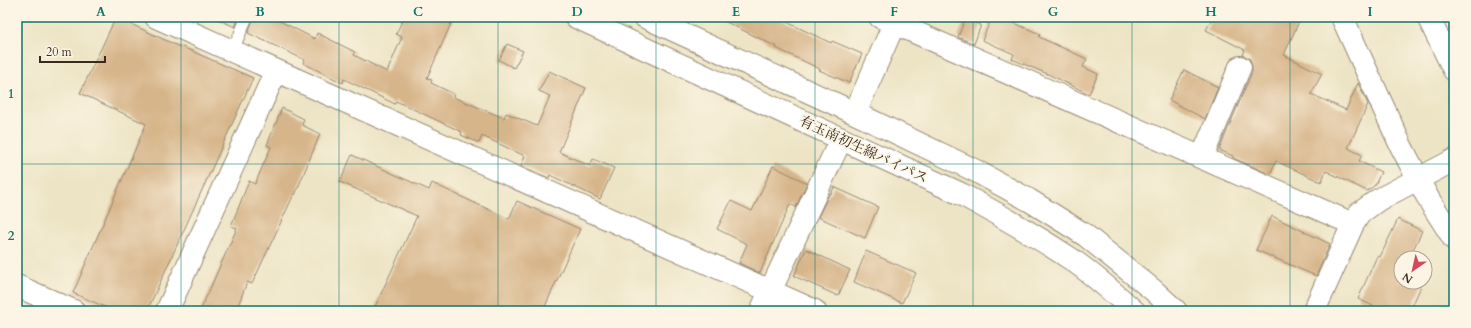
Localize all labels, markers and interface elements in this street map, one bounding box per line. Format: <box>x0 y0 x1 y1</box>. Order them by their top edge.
text: A <box>96 3 106 21</box>
text: B <box>255 3 265 21</box>
text: C <box>413 3 423 21</box>
text: D <box>571 3 583 21</box>
text: E <box>732 3 740 21</box>
text: F <box>890 3 898 21</box>
text: G <box>1048 3 1059 21</box>
text: H <box>1205 3 1217 21</box>
text: I <box>1367 3 1373 21</box>
scale bar <box>40 38 105 64</box>
text: 20 m <box>46 44 73 60</box>
text: 1 <box>8 85 14 103</box>
street label: 有玉南初生線バイパス <box>796 111 931 188</box>
text: 2 <box>8 227 15 245</box>
north arrow <box>1393 250 1433 290</box>
text: N <box>1399 269 1416 287</box>

